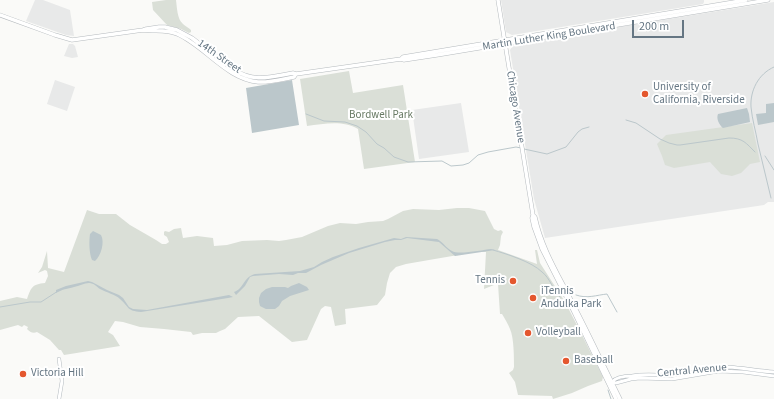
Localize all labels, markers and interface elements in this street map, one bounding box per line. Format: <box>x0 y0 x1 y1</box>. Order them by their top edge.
scale bar <box>634 12 686 38</box>
text: 200 m <box>639 18 669 35</box>
street label: Martin Luther King Boulevard <box>482 20 616 54</box>
street label: 14th Street <box>195 37 243 77</box>
street label: Chicago Avenue <box>503 70 527 144</box>
place label: University of California, Riverside <box>653 81 745 107</box>
marker: University of California, Riverside <box>640 89 650 99</box>
park label: Bordwell Park <box>349 109 413 123</box>
place label: Tennis <box>475 274 505 288</box>
marker: Tennis <box>508 276 518 286</box>
place label: iTennis Andulka Park <box>541 285 602 311</box>
marker: iTennis Andulka Park <box>528 293 538 303</box>
place label: Volleyball <box>536 326 581 340</box>
marker: Volleyball <box>523 328 533 338</box>
place label: Baseball <box>574 354 613 368</box>
marker: Baseball <box>561 356 571 366</box>
street label: Central Avenue <box>657 361 727 381</box>
place label: Victoria Hill <box>31 367 84 381</box>
marker: Victoria Hill <box>18 369 28 379</box>

